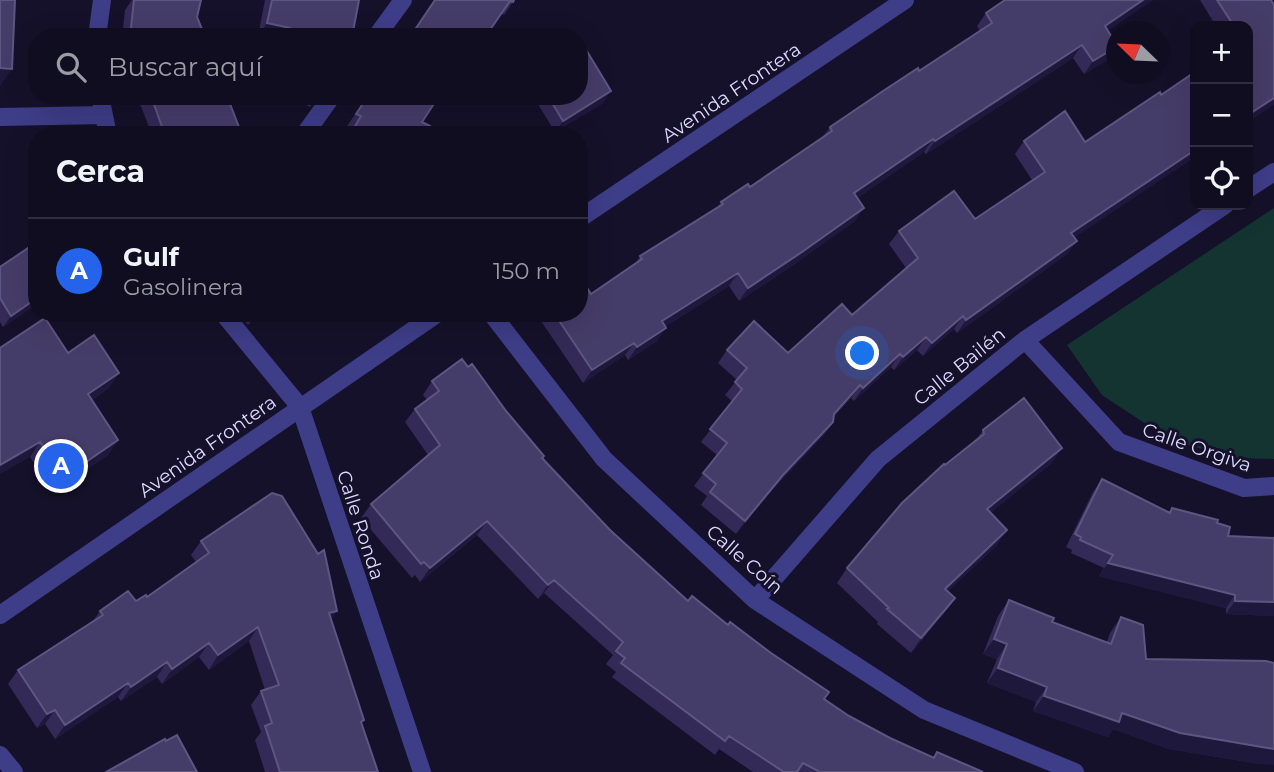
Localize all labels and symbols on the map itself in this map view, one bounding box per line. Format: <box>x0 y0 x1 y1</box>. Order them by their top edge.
north arrow <box>1106 21 1169 84</box>
street label: Avenida Frontera <box>657 37 805 147</box>
street label: Calle Bailén <box>909 322 1010 410</box>
your location <box>845 336 879 370</box>
street label: Avenida Frontera <box>134 390 280 502</box>
street label: Calle Orgiva <box>1139 418 1254 477</box>
pin: A <box>38 440 84 492</box>
street label: Calle Ronda <box>332 467 389 583</box>
street label: Calle Coín <box>702 520 788 599</box>

